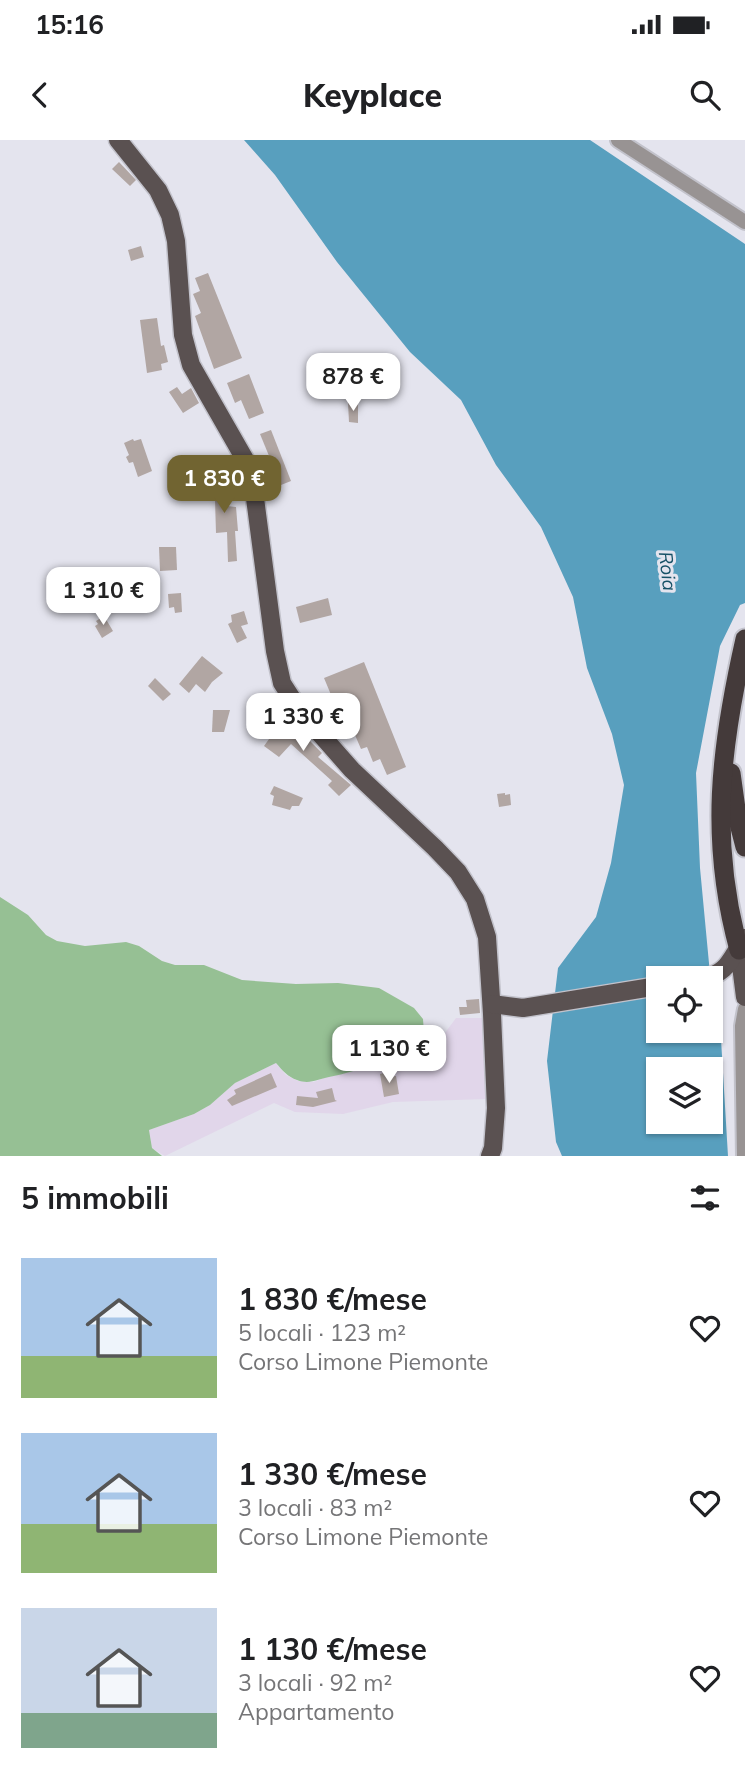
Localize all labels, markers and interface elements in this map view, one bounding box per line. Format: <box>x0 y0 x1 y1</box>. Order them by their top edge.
text: 15:16 <box>35 8 104 41</box>
text: Keyplace <box>303 75 442 115</box>
icon: back <box>21 76 59 114</box>
icon: search <box>686 76 724 114</box>
pin: 878 € <box>304 354 402 413</box>
text: 878 € <box>322 361 384 390</box>
pin: 1 830 € <box>159 456 289 515</box>
text: 1 830 € <box>183 463 265 492</box>
water label: Roia <box>654 550 682 592</box>
pin: 1 310 € <box>38 568 168 627</box>
text: 1 310 € <box>62 575 144 604</box>
pin: 1 330 € <box>238 694 368 753</box>
text: 1 330 € <box>262 701 344 730</box>
map controls <box>646 966 723 1134</box>
button: locate <box>646 966 723 1043</box>
pin: 1 130 € <box>324 1026 454 1085</box>
text: 1 130 € <box>348 1033 430 1062</box>
button: layers <box>646 1057 723 1134</box>
text: 5 immobili <box>21 1179 169 1217</box>
icon: filters <box>686 1179 724 1217</box>
text: 1 830 €/mese <box>238 1280 427 1318</box>
icon: home <box>77 1286 161 1370</box>
icon: heart <box>686 1309 724 1347</box>
text: 5 locali · 123 m² <box>238 1318 406 1347</box>
text: Corso Limone Piemonte <box>238 1347 488 1376</box>
text: 1 330 €/mese <box>238 1455 427 1493</box>
icon: home <box>77 1461 161 1545</box>
icon: heart <box>686 1484 724 1522</box>
text: 3 locali · 83 m² <box>238 1493 392 1522</box>
text: Corso Limone Piemonte <box>238 1522 488 1551</box>
text: 1 130 €/mese <box>238 1630 427 1668</box>
icon: home <box>77 1636 161 1720</box>
icon: heart <box>686 1659 724 1697</box>
text: 3 locali · 92 m² <box>238 1668 392 1697</box>
text: Appartamento <box>238 1697 394 1726</box>

